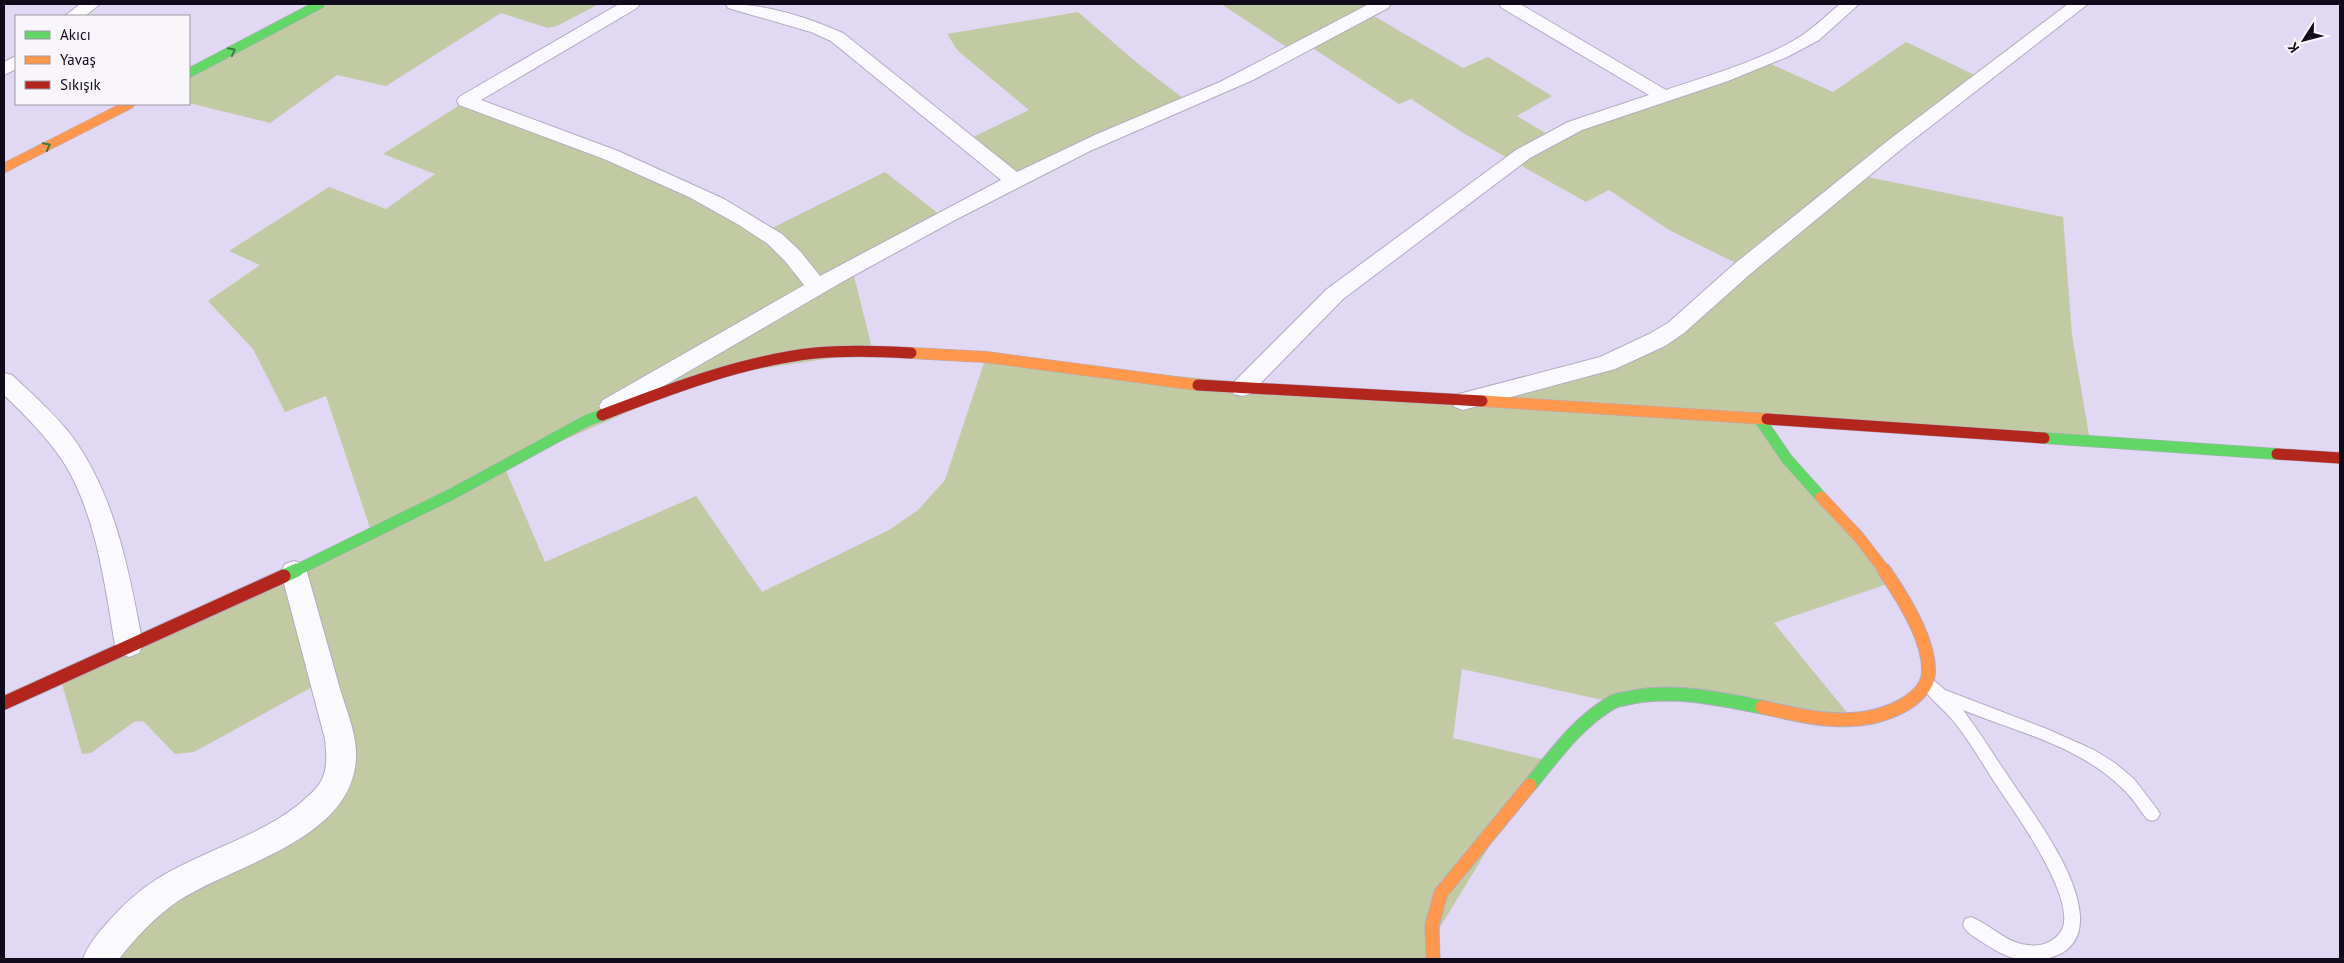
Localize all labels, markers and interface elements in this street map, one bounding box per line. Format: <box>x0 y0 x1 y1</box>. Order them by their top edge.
legend <box>15 15 190 105</box>
north arrow <box>2279 15 2329 65</box>
text: Akıcı <box>60 25 91 44</box>
text: K <box>2283 39 2303 56</box>
one-way arrow <box>227 47 236 57</box>
text: Yavaş <box>60 50 96 69</box>
text: Sıkışık <box>60 75 102 94</box>
one-way arrow <box>42 142 51 152</box>

